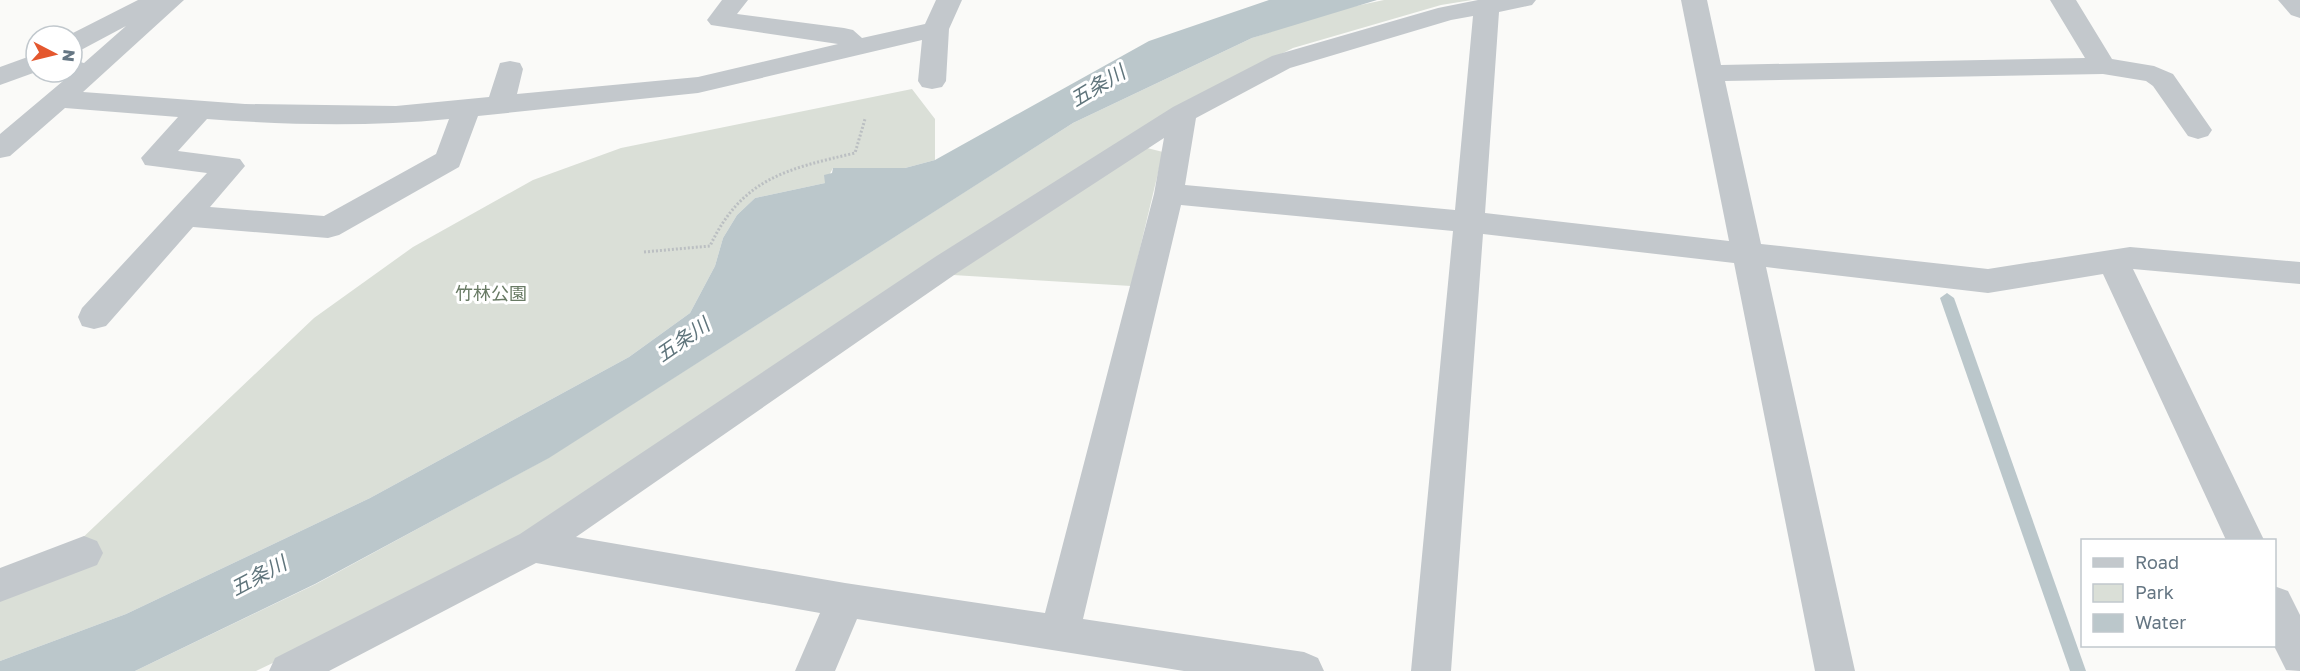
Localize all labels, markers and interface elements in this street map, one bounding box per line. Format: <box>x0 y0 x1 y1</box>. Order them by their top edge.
north arrow <box>24 24 84 84</box>
text: N <box>58 49 80 63</box>
water label: 五条川 <box>1065 58 1131 111</box>
park label: 竹林公園 <box>455 282 527 304</box>
water label: 五条川 <box>651 311 715 366</box>
legend <box>2081 539 2276 647</box>
water label: 五条川 <box>226 549 292 600</box>
text: Road <box>2135 551 2179 573</box>
text: Park <box>2135 581 2174 603</box>
text: Water <box>2135 611 2186 633</box>

